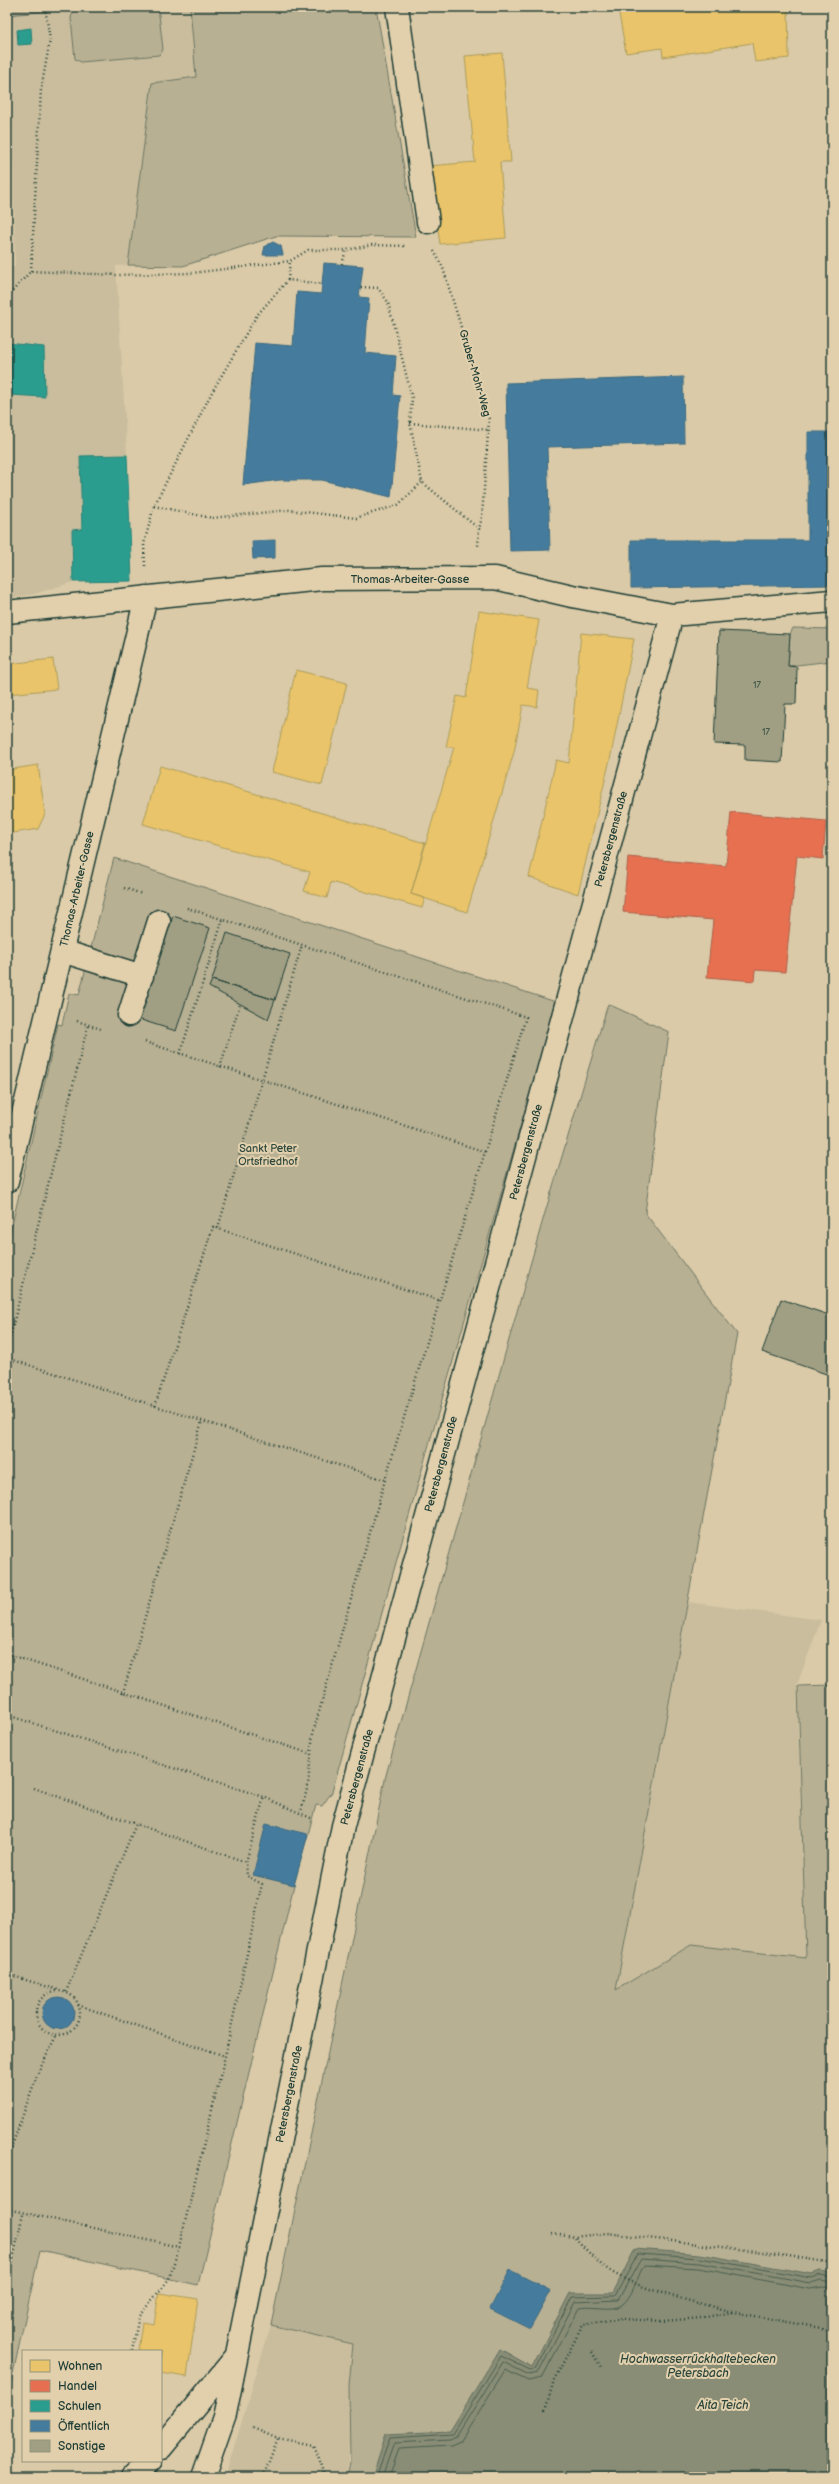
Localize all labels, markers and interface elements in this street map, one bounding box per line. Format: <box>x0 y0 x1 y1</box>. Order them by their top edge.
street label: Gruber-Mohr-Weg <box>456 328 494 418</box>
street label: Thomas-Arbeiter-Gasse <box>351 573 470 586</box>
house number: 17 <box>753 680 762 691</box>
house number: 17 <box>762 727 771 738</box>
street label: Petersbergenstraße <box>592 789 630 889</box>
street label: Thomas-Arbeiter-Gasse <box>57 829 97 948</box>
street label: Petersbergenstraße <box>507 1102 545 1202</box>
park label: Sankt Peter Ortsfriedhof <box>238 1142 298 1168</box>
street label: Petersbergenstraße <box>422 1414 460 1514</box>
street label: Petersbergenstraße <box>338 1727 376 1827</box>
street label: Petersbergenstraße <box>273 2044 305 2144</box>
legend <box>22 2350 162 2462</box>
water label: Hochwasserrückhaltebecken Petersbach <box>620 2352 776 2381</box>
text: Wohnen <box>58 2359 103 2374</box>
text: Handel <box>58 2379 97 2394</box>
water label: Aita Teich <box>696 2398 749 2413</box>
text: Schulen <box>58 2399 102 2414</box>
text: Öffentlich <box>58 2418 110 2434</box>
text: Sonstige <box>58 2439 105 2454</box>

